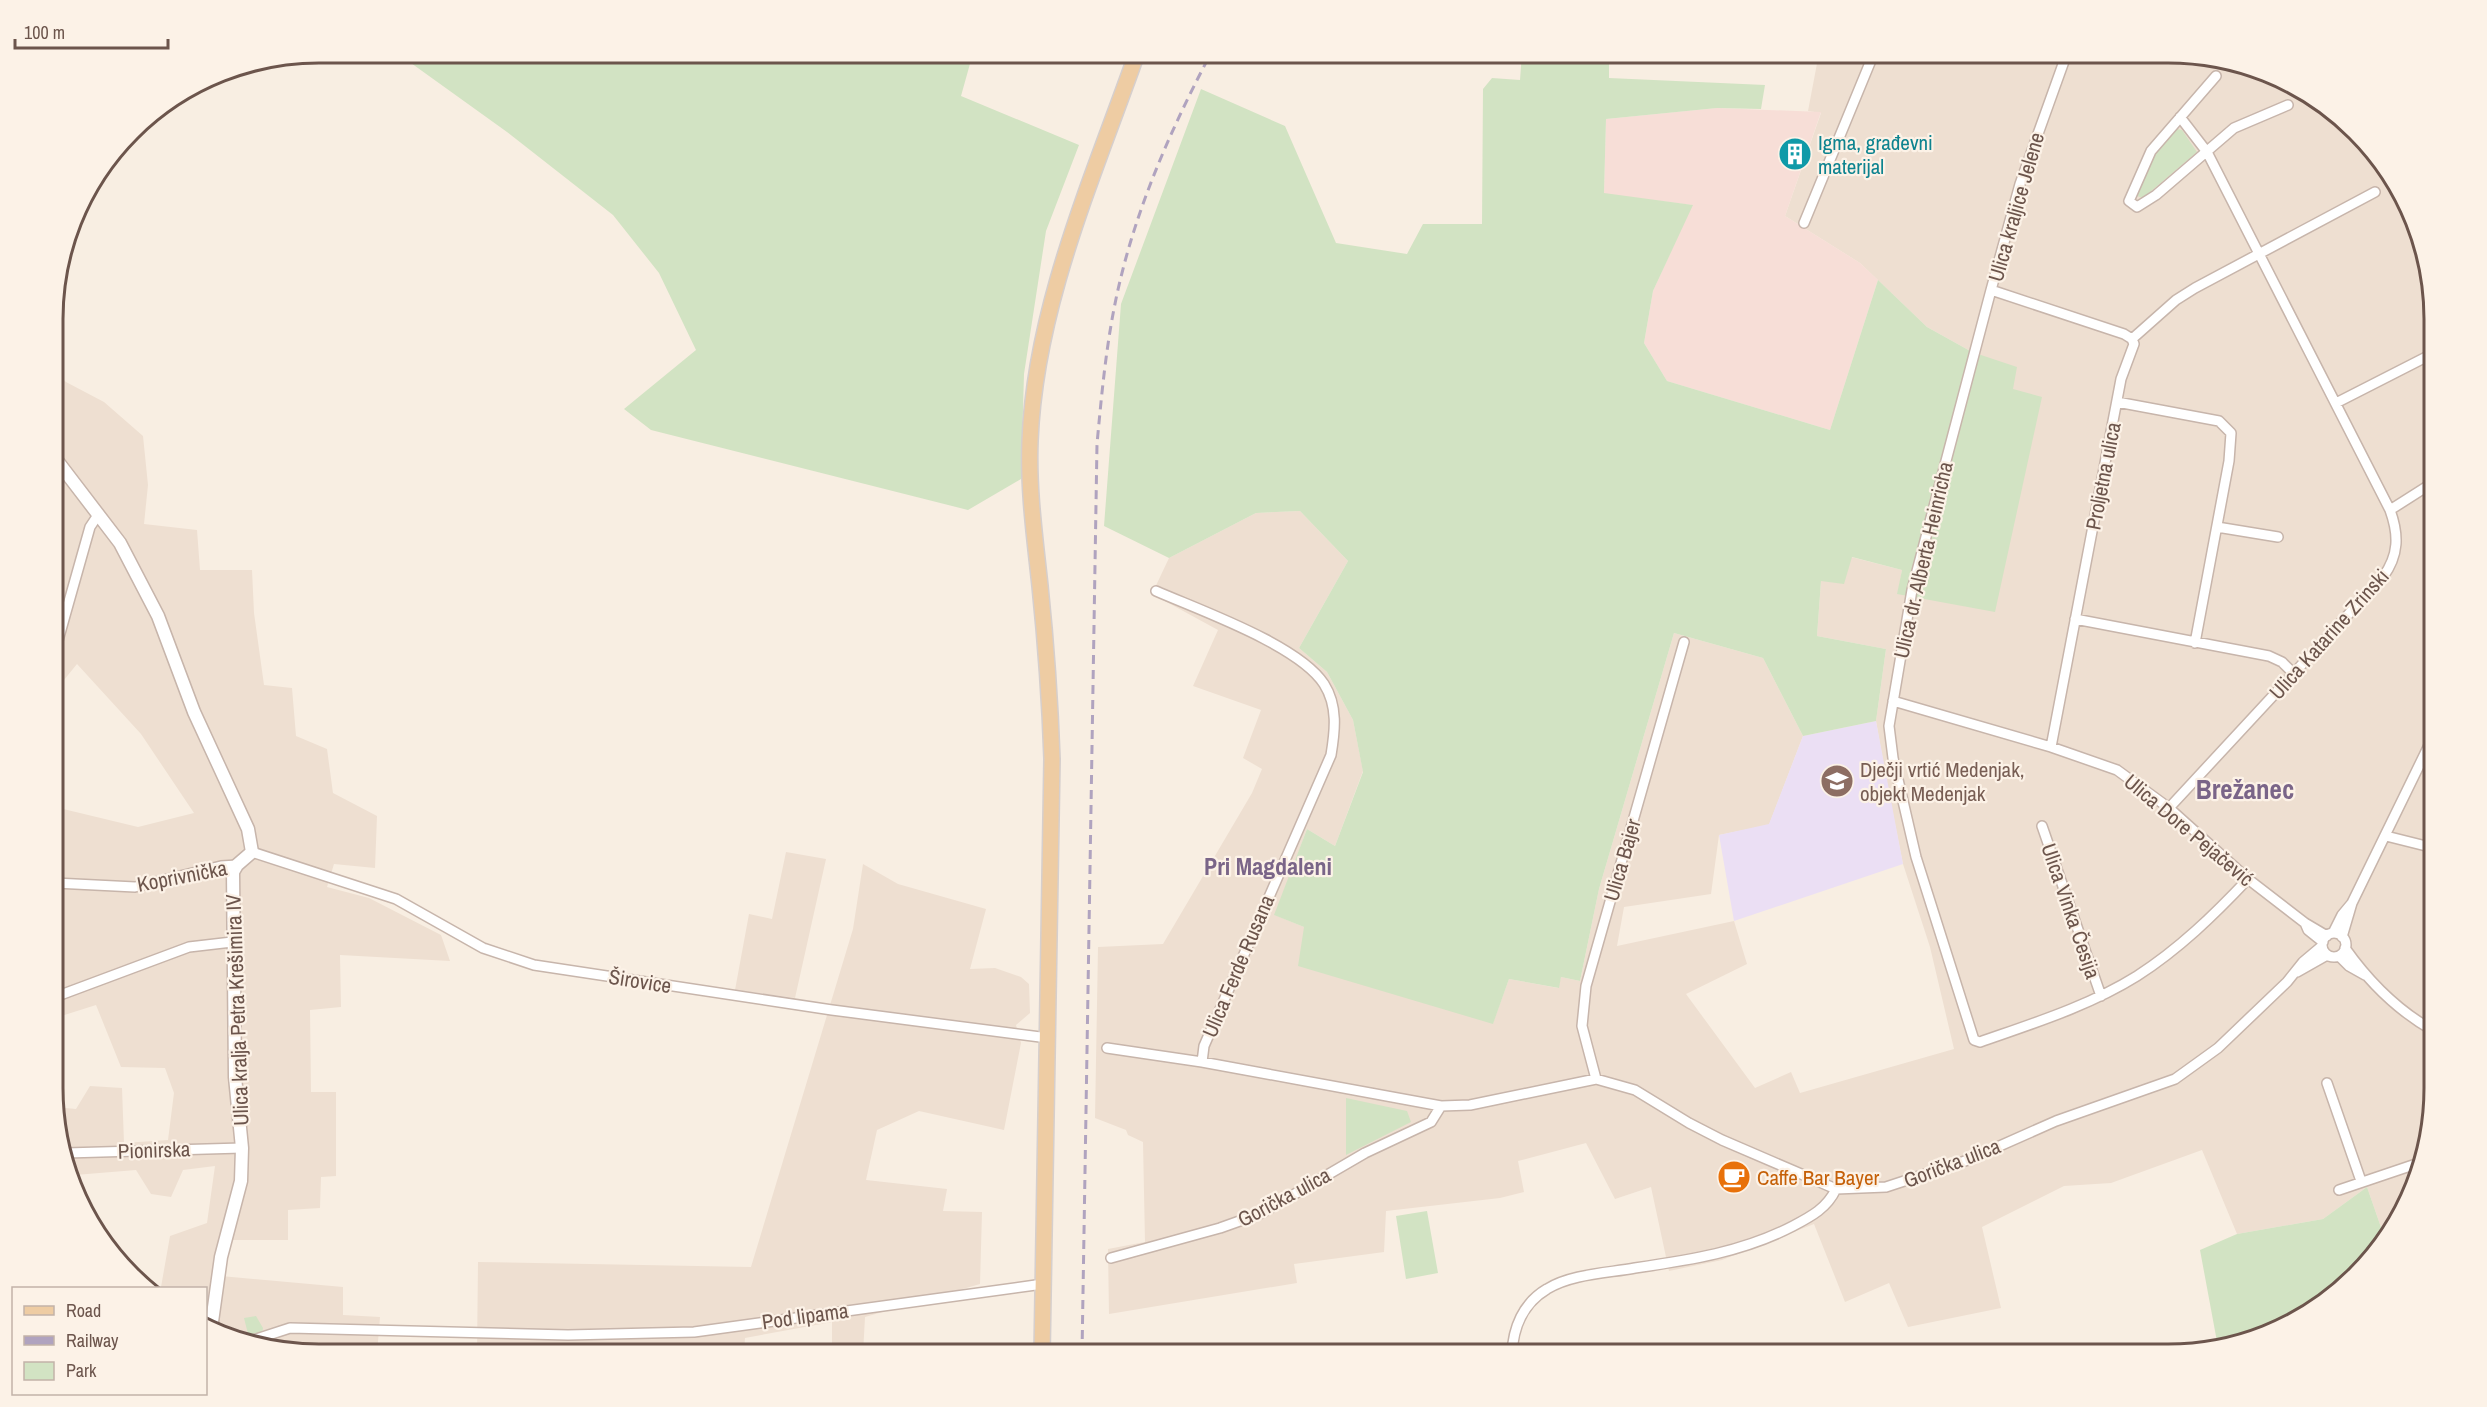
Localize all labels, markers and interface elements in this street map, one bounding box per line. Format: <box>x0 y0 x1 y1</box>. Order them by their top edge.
scale bar <box>15 12 168 50</box>
text: 100 m <box>24 20 65 45</box>
place label: Igma, građevni materijal <box>1818 128 1933 181</box>
street label: Ulica kraljice Jelene <box>1981 129 2051 285</box>
building icon: Igma, građevni materijal <box>1777 136 1813 172</box>
street label: Proljetna ulica <box>2078 419 2128 532</box>
street label: Ulica dr. Alberta Heinricha <box>1886 458 1960 661</box>
street label: Ulica Katarine Zrinski <box>2263 562 2395 706</box>
place label: Dječji vrtić Medenjak, objekt Medenjak <box>1860 755 2025 808</box>
school or university icon: Dječji vrtić Medenjak, objekt Medenjak <box>1819 763 1855 799</box>
street label: Ulica Dore Pejačević <box>2118 767 2260 893</box>
district label: Brežanec <box>2196 771 2294 807</box>
street label: Ulica Bajer <box>1596 815 1648 904</box>
street label: Ulica Vinka Česija <box>2034 839 2108 983</box>
district label: Pri Magdaleni <box>1204 850 1332 882</box>
street label: Koprivnička <box>135 853 230 899</box>
street label: Ulica Ferde Rusana <box>1195 890 1281 1042</box>
street label: Ulica kralja Petra Krešimira IV <box>218 893 256 1126</box>
street label: Širovice <box>607 962 673 1000</box>
street label: Gorička ulica <box>1899 1131 2005 1195</box>
street label: Pionirska <box>117 1134 191 1166</box>
cafe icon: Caffe Bar Bayer <box>1716 1159 1752 1195</box>
street label: Gorička ulica <box>1232 1160 1336 1234</box>
place label: Caffe Bar Bayer <box>1757 1163 1879 1192</box>
legend <box>12 1287 207 1395</box>
street label: Pod lipama <box>760 1296 851 1336</box>
text: Road <box>66 1298 101 1323</box>
text: Railway <box>66 1328 119 1353</box>
text: Park <box>66 1358 97 1383</box>

